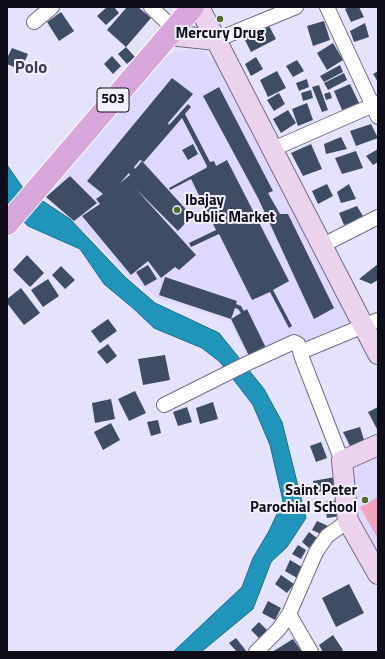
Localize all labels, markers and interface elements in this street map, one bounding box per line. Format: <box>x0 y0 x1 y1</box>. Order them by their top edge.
marker: Mercury Drug <box>215 14 225 24</box>
place label: Mercury Drug <box>176 25 264 43</box>
district label: Polo <box>15 59 47 79</box>
road number: 503 <box>97 88 129 112</box>
place label: Ibajay Public Market <box>185 192 275 227</box>
marker: Ibajay Public Market <box>172 205 182 215</box>
place label: Saint Peter Parochial School <box>250 482 357 517</box>
marker: Saint Peter Parochial School <box>360 495 370 505</box>

